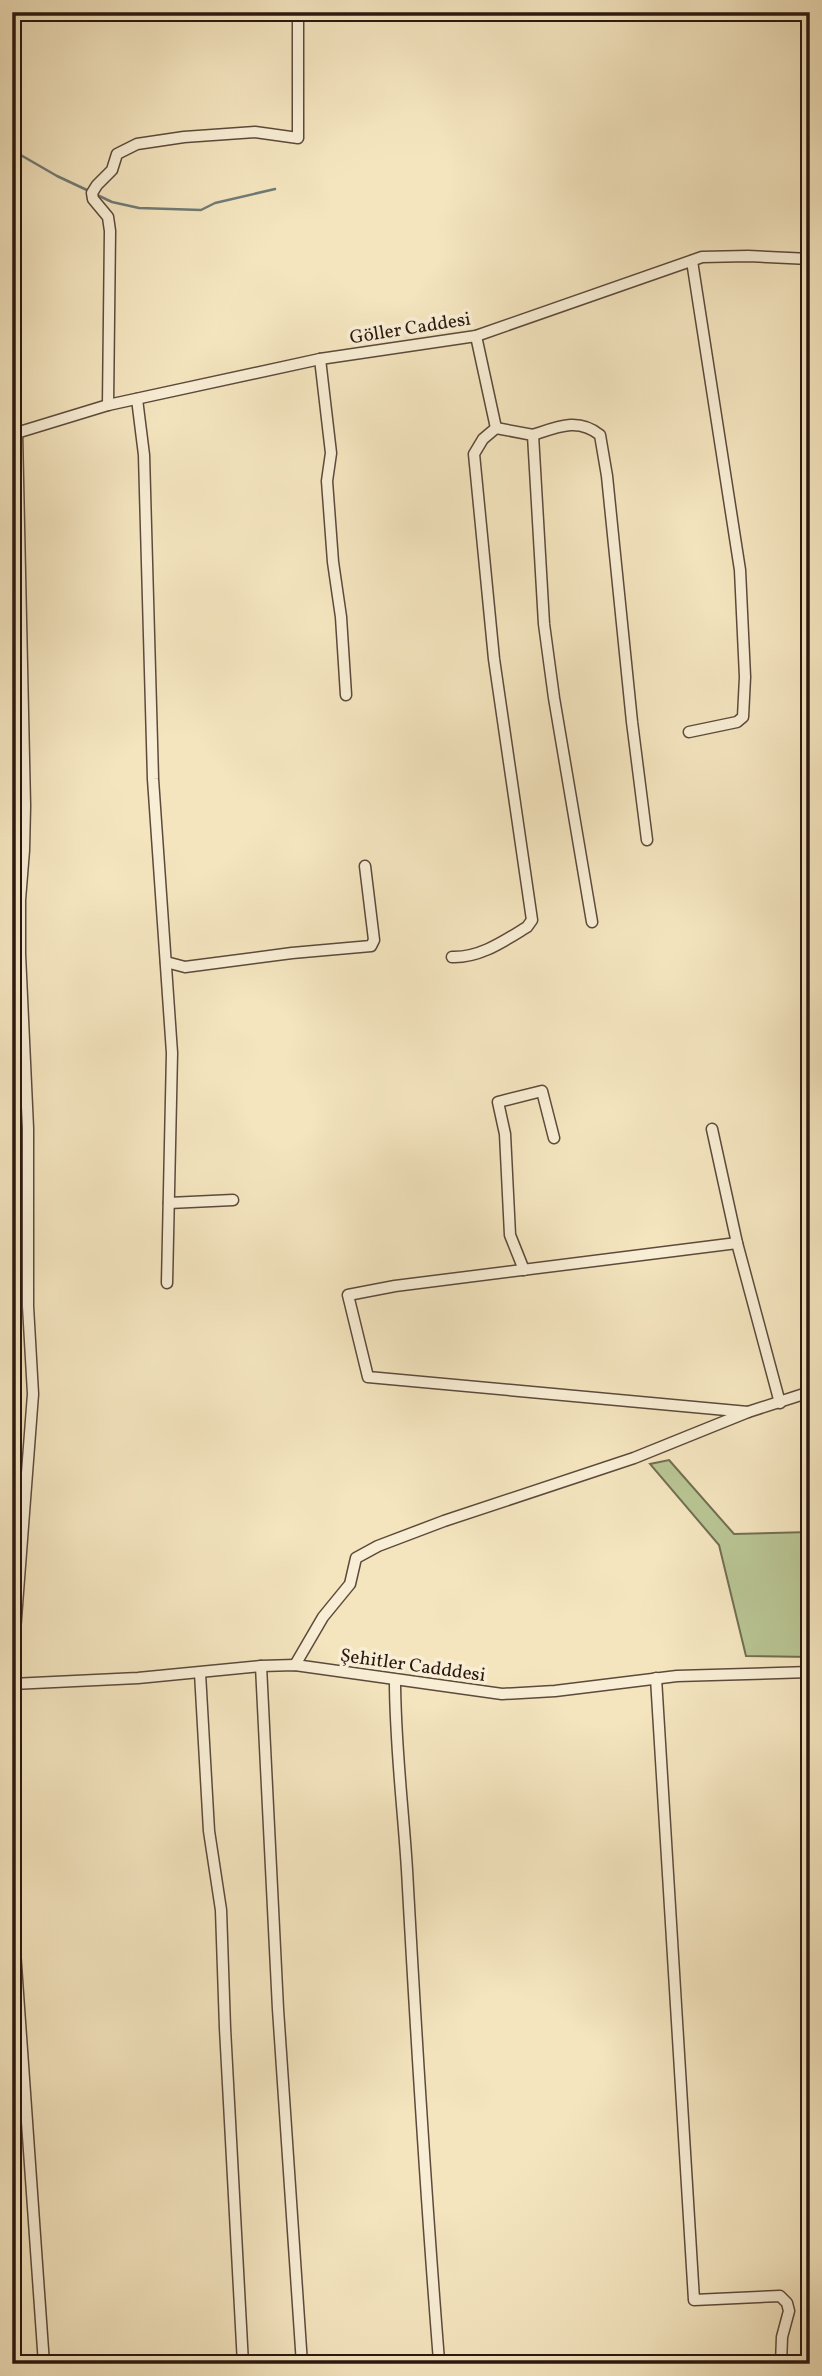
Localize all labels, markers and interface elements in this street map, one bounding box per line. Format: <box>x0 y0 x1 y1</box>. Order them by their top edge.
street label: Göller Caddesi <box>348 307 473 351</box>
street label: Şehitler Cadddesi <box>338 1643 487 1689</box>

